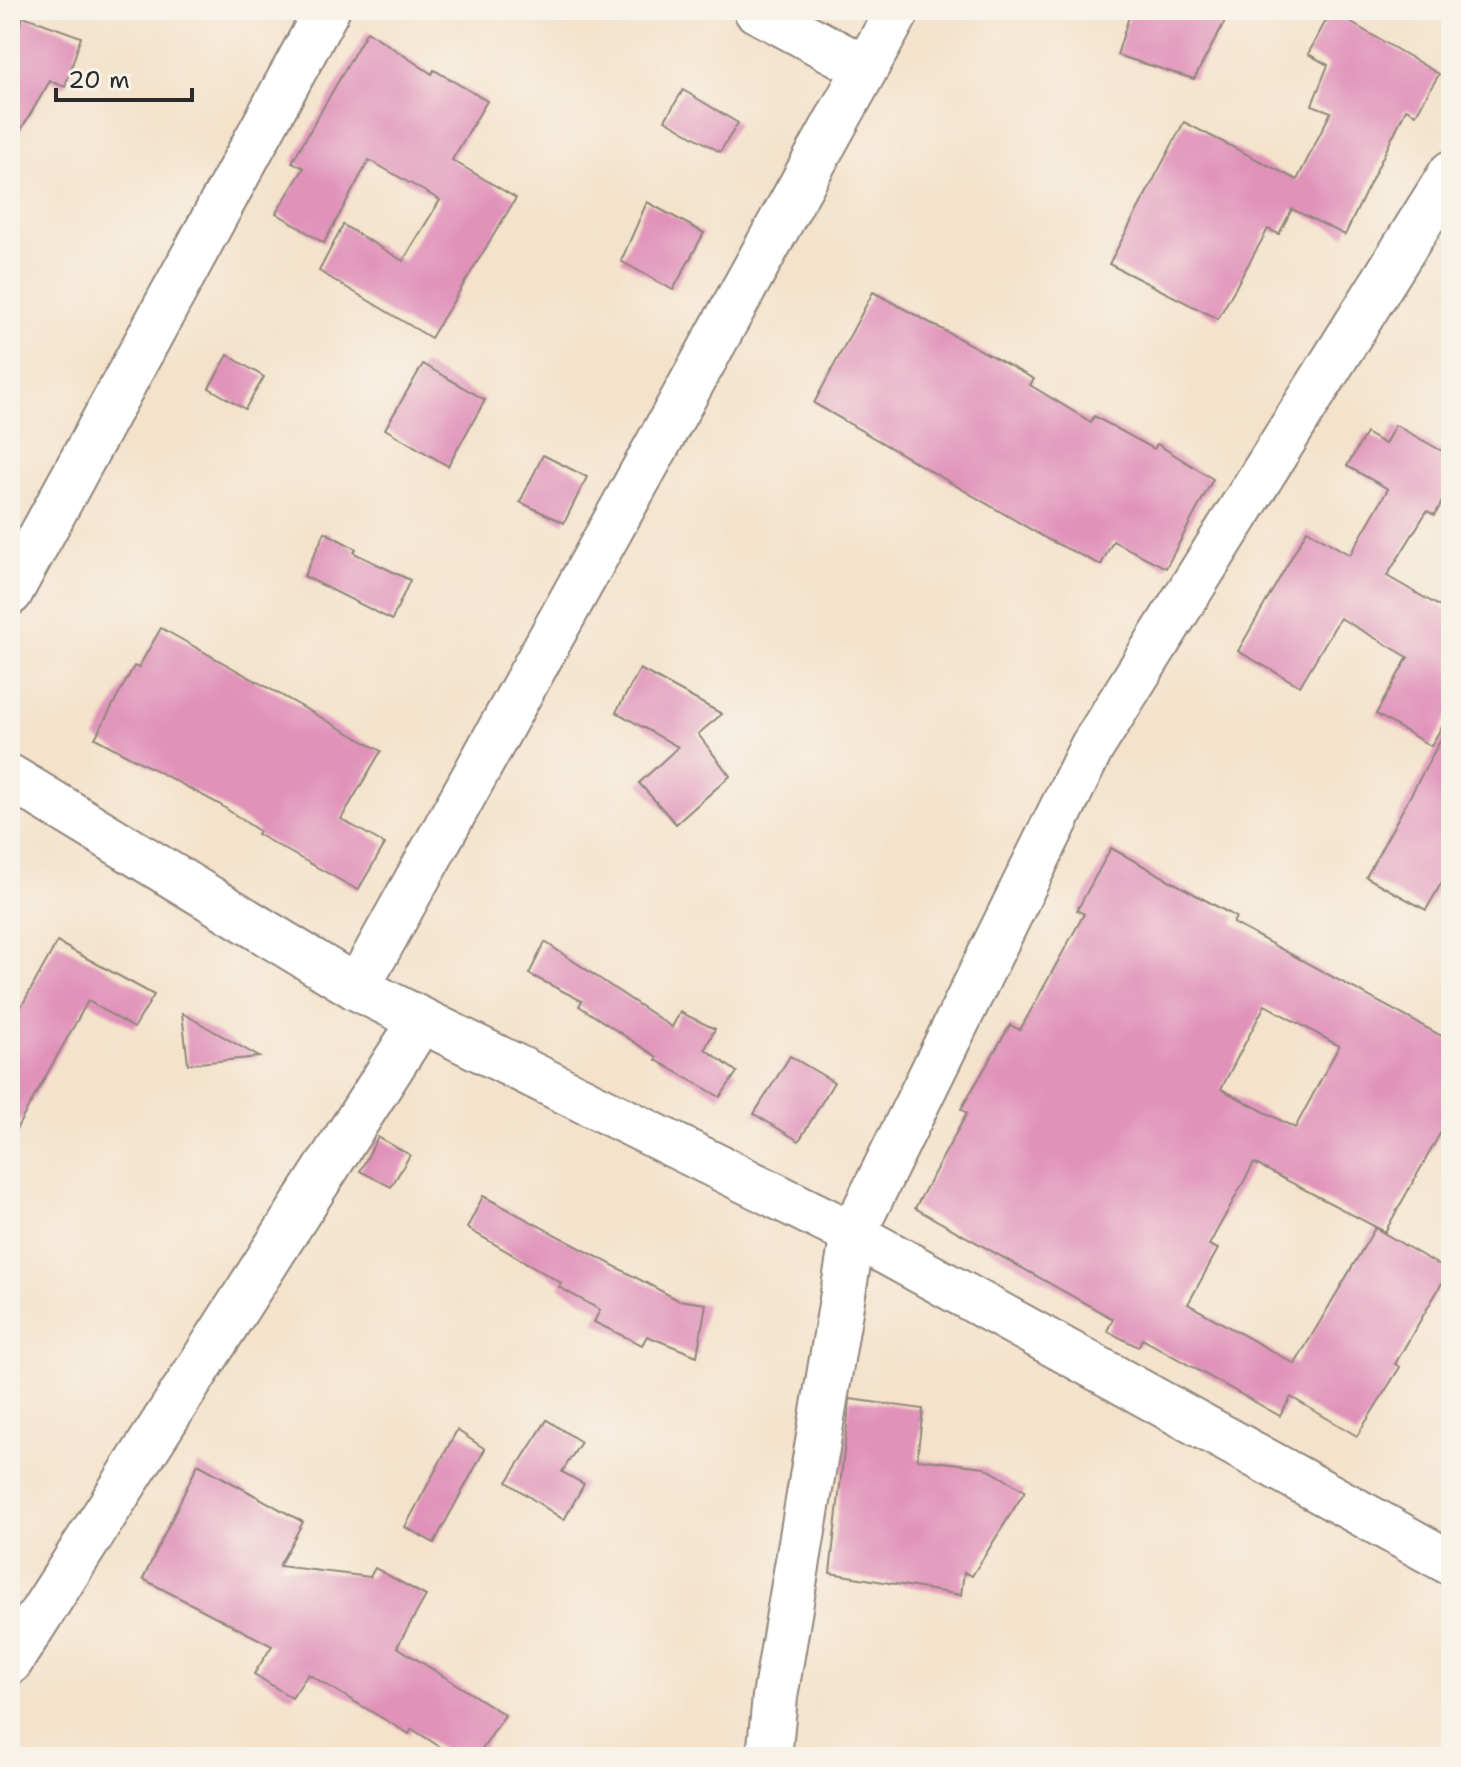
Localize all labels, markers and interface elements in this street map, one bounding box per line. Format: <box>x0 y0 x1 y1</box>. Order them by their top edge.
scale bar <box>56 52 192 102</box>
text: 20 m <box>68 64 130 96</box>

